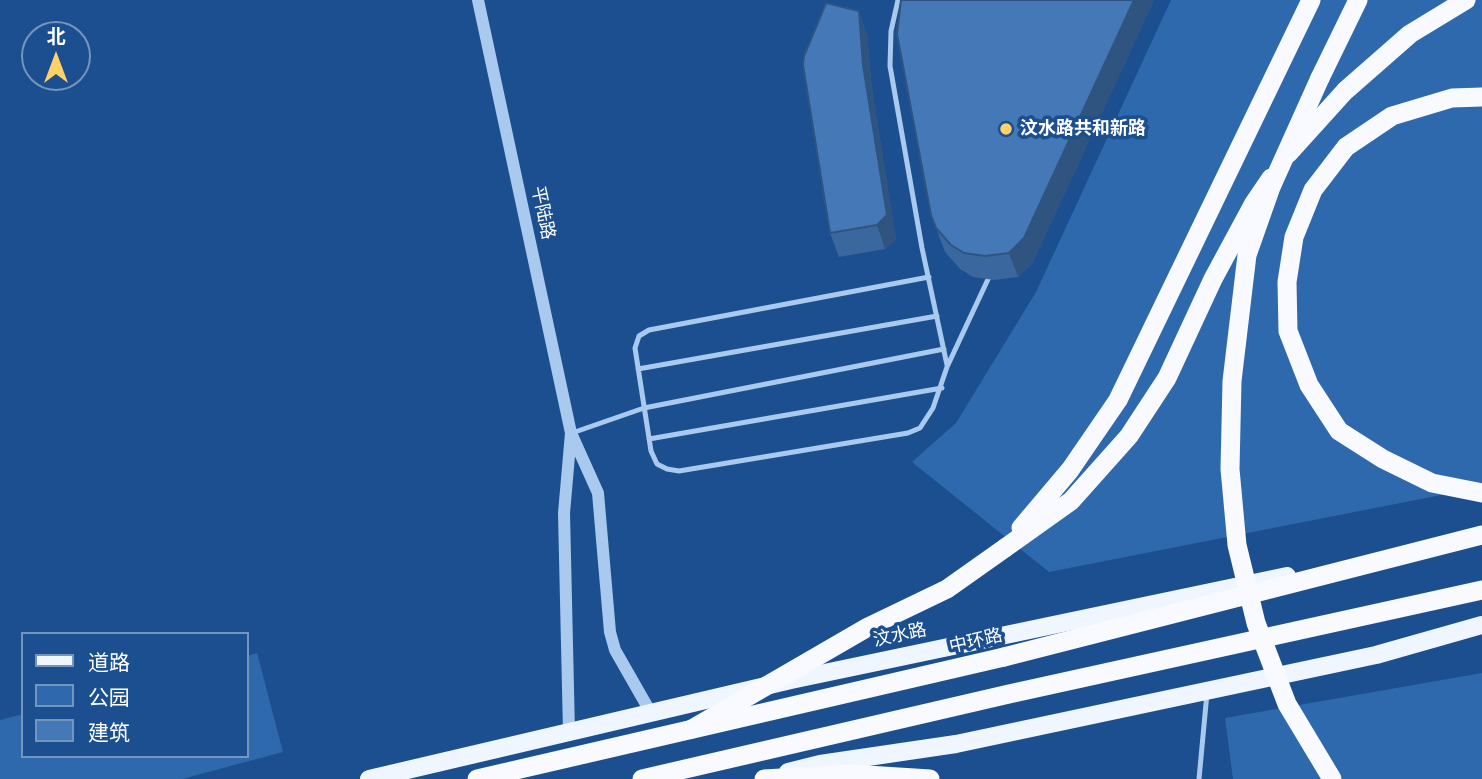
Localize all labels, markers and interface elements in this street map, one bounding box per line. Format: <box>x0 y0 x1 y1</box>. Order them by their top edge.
north arrow <box>21 21 91 91</box>
text: 北 <box>46 25 66 48</box>
place label: 汶水路共和新路 <box>1020 118 1146 140</box>
marker: 汶水路共和新路 <box>998 121 1014 137</box>
street label: 平陆路 <box>526 184 558 242</box>
street label: 汶水路 <box>871 620 929 652</box>
street label: 中环路 <box>947 625 1005 659</box>
legend <box>21 632 248 758</box>
text: 道路 <box>88 651 130 675</box>
text: 公园 <box>88 686 130 710</box>
text: 建筑 <box>88 721 130 745</box>

